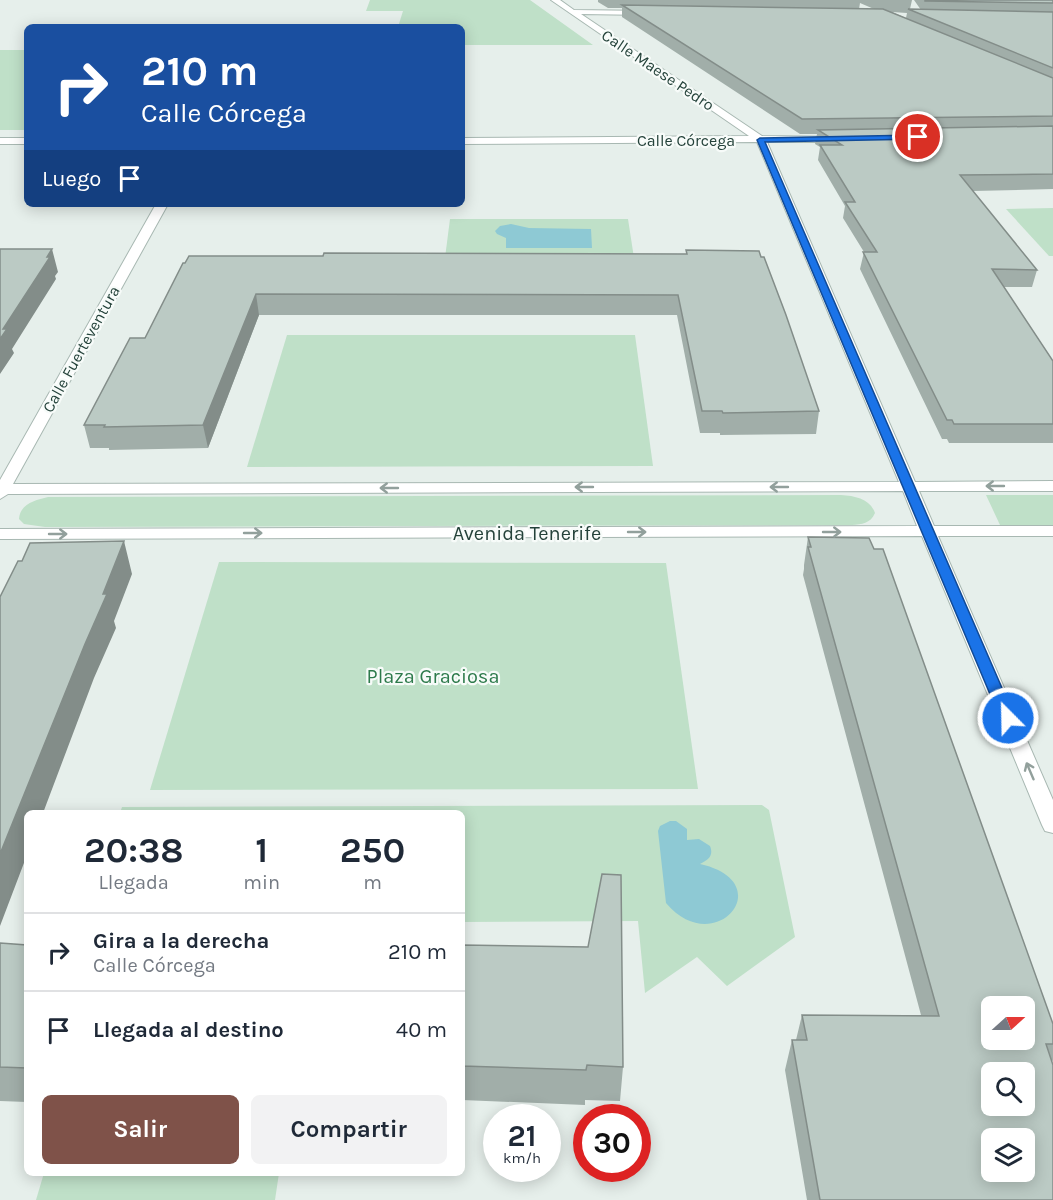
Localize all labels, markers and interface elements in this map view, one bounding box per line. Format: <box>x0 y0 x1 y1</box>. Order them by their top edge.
street label: Calle Maese Pedro <box>598 25 718 115</box>
text: 210 m <box>141 46 258 96</box>
icon: right <box>42 48 120 126</box>
text: Calle Córcega <box>141 97 307 129</box>
pin <box>892 111 943 162</box>
icon: arrive <box>901 120 934 153</box>
street label: Calle Córcega <box>637 131 735 150</box>
icon: arrive <box>113 162 146 195</box>
text: Luego <box>42 166 101 192</box>
street label: Calle Fuerteventura <box>38 282 124 416</box>
one-way arrow <box>985 480 1005 492</box>
one-way arrow <box>574 481 594 493</box>
one-way arrow <box>769 481 789 493</box>
one-way arrow <box>379 482 399 494</box>
street label: Avenida Tenerife <box>453 522 601 545</box>
one-way arrow <box>627 526 647 538</box>
one-way arrow <box>822 526 842 538</box>
one-way arrow <box>243 527 263 539</box>
one-way arrow <box>48 528 68 540</box>
park label: Plaza Graciosa <box>367 665 499 688</box>
position arrow <box>976 686 1040 750</box>
one-way arrow <box>1024 762 1035 780</box>
text: 20:38 <box>84 829 184 871</box>
text: 1 <box>255 829 268 871</box>
text: 250 <box>340 829 405 871</box>
text: Llegada <box>98 871 169 894</box>
text: min <box>243 871 280 894</box>
text: m <box>363 871 382 894</box>
text: Gira a la derecha <box>93 928 269 954</box>
icon: right <box>42 936 75 969</box>
text: 210 m <box>388 939 447 965</box>
text: Calle Córcega <box>93 954 216 977</box>
north arrow <box>981 996 1035 1050</box>
map controls <box>981 996 1035 1182</box>
icon: arrive <box>42 1014 75 1047</box>
text: Llegada al destino <box>93 1017 284 1043</box>
text: 40 m <box>396 1017 447 1043</box>
button: search <box>981 1062 1035 1116</box>
button: Salir <box>42 1095 239 1164</box>
button: Compartir <box>251 1095 447 1164</box>
speed limit sign: 30 <box>573 1104 651 1182</box>
text: 21 <box>508 1118 536 1154</box>
button: layers <box>981 1128 1035 1182</box>
text: km/h <box>503 1149 541 1167</box>

